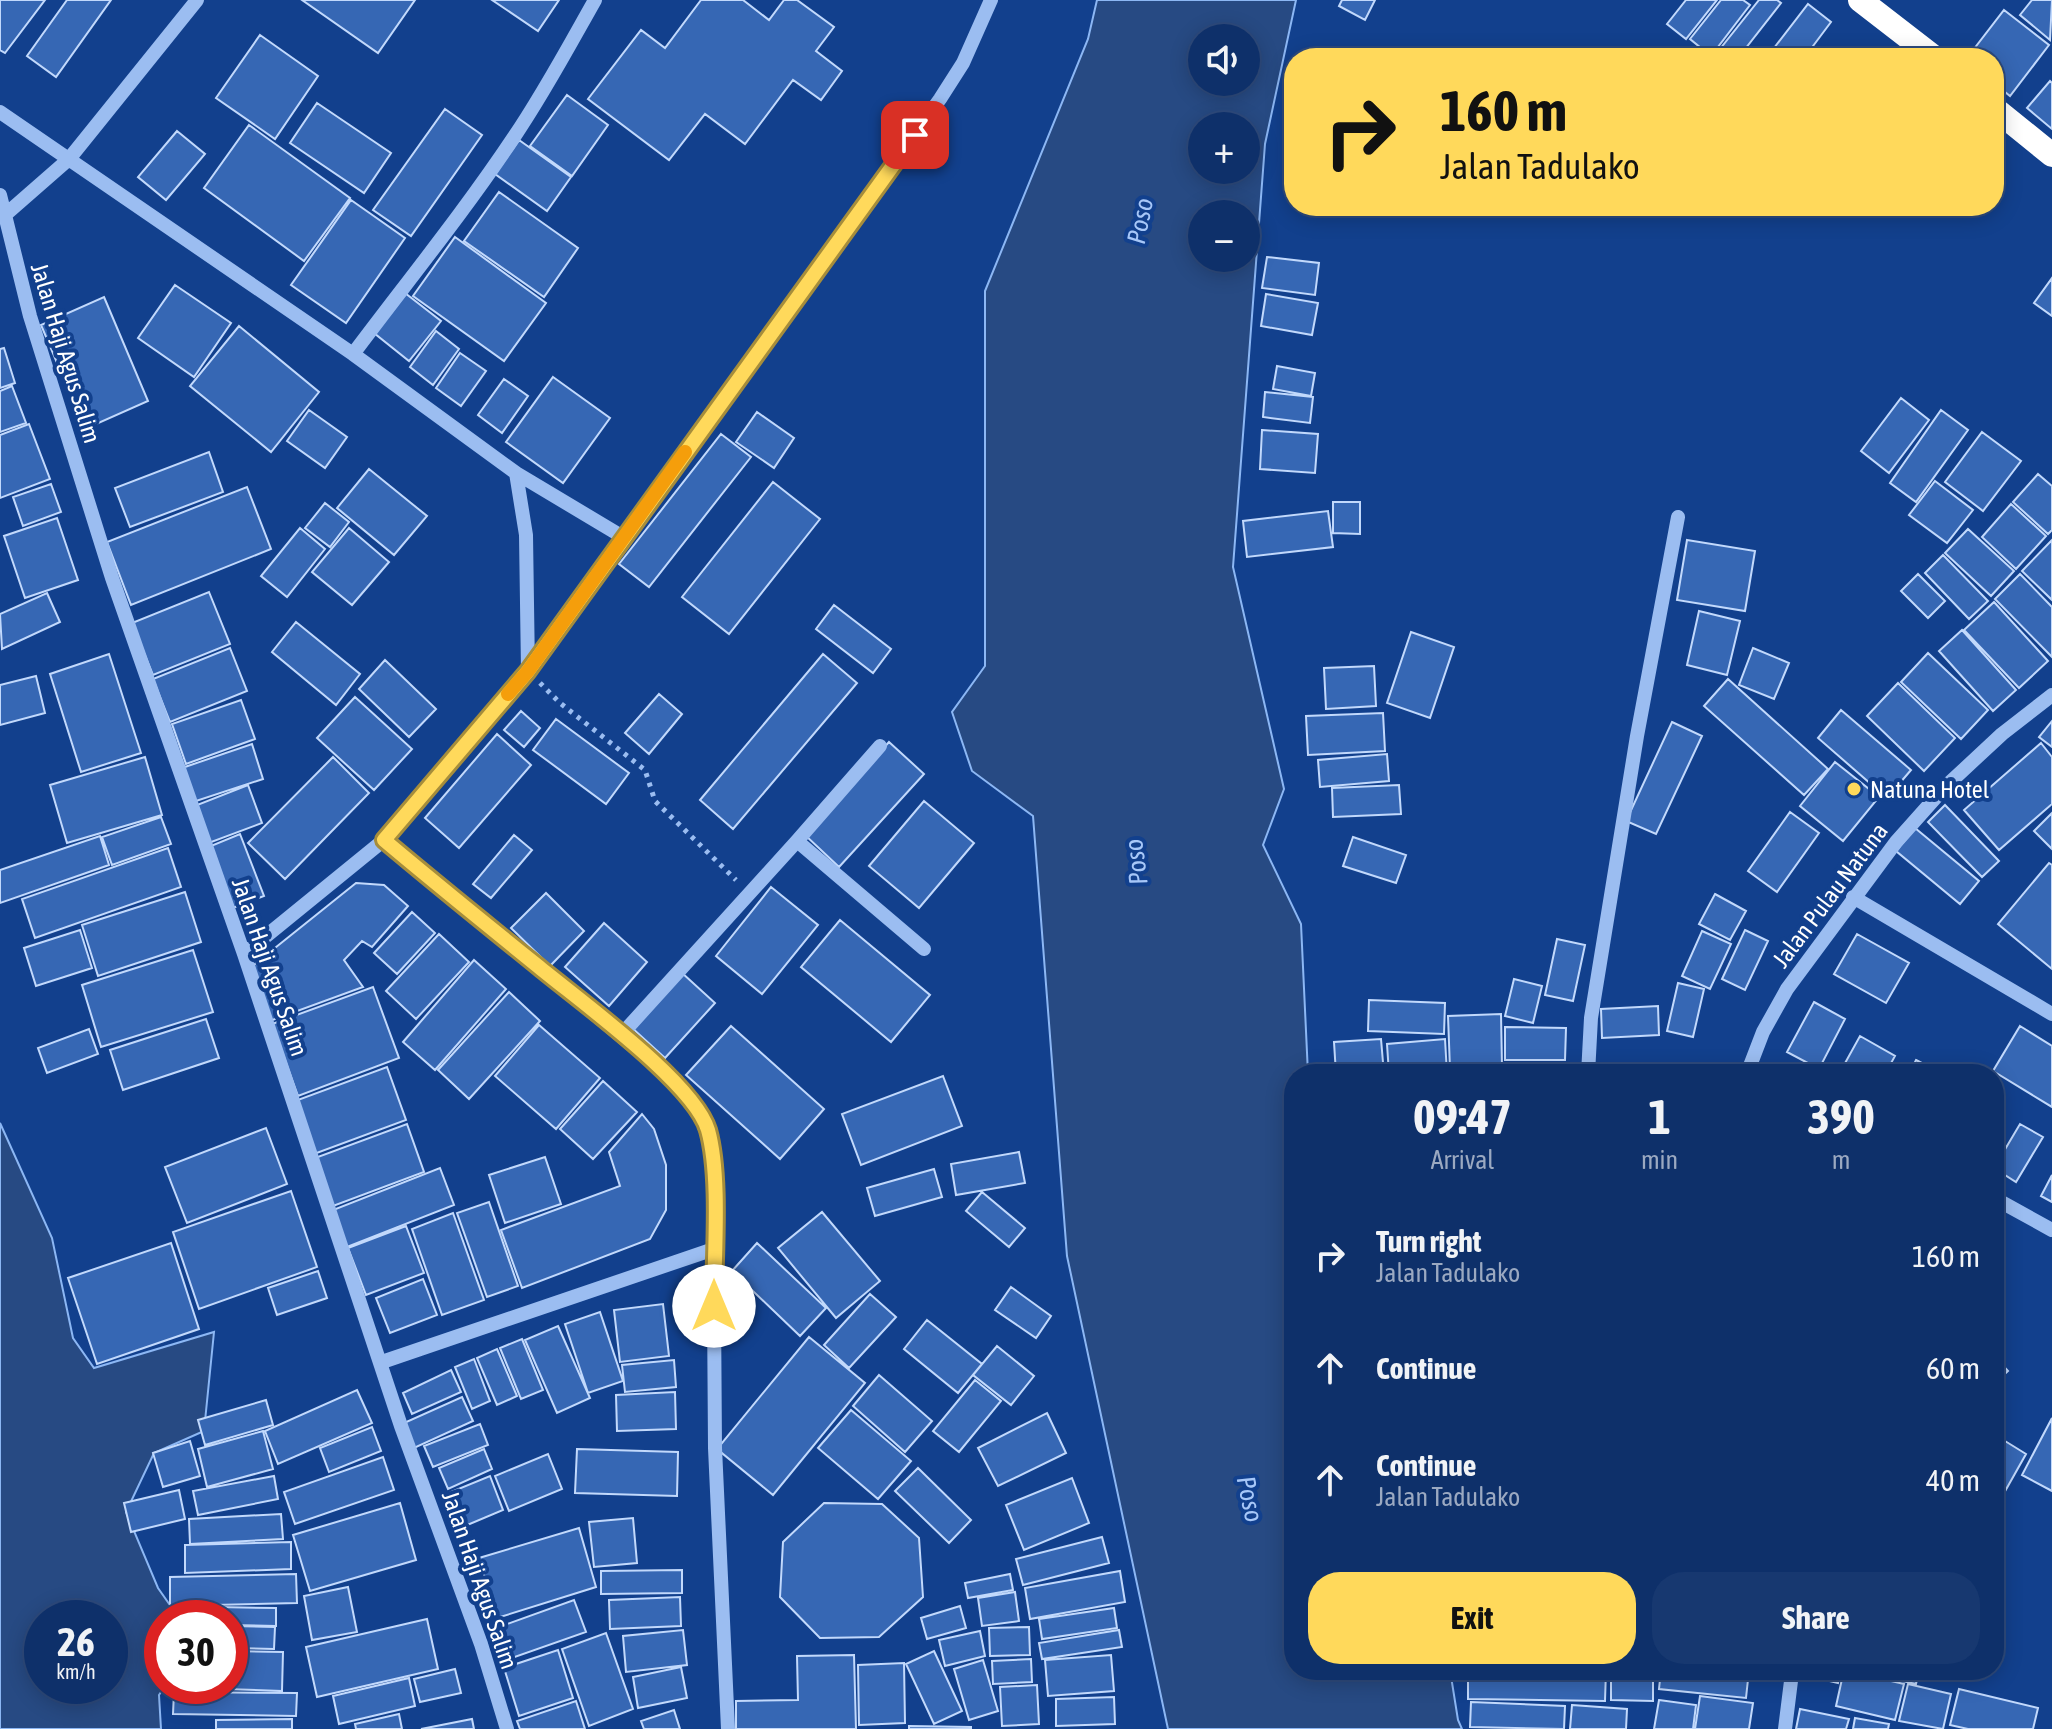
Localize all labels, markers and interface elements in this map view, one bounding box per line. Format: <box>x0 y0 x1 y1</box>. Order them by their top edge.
map controls <box>1188 24 1260 272</box>
button: sound <box>1188 24 1260 96</box>
text: 160 m <box>1440 79 1567 143</box>
icon: right <box>1308 80 1412 184</box>
pin <box>881 101 949 169</box>
button: + <box>1188 112 1260 184</box>
icon: arrive <box>893 113 937 157</box>
text: Jalan Tadulako <box>1440 145 1640 187</box>
water label: Poso <box>1121 196 1159 246</box>
button: − <box>1188 200 1260 272</box>
street label: Jalan Haji Agus Salim <box>26 260 106 446</box>
place label: Natuna Hotel <box>1870 776 1990 803</box>
marker: Natuna Hotel <box>1845 780 1863 798</box>
street label: Jalan Pulau Natuna <box>1767 818 1893 972</box>
water label: Poso <box>1118 837 1154 887</box>
street label: Jalan Haji Agus Salim <box>227 874 313 1060</box>
text: 09:47 <box>1413 1089 1512 1144</box>
text: 1 <box>1648 1089 1671 1144</box>
text: 390 <box>1807 1089 1875 1144</box>
text: Arrival <box>1431 1145 1494 1175</box>
text: min <box>1641 1145 1678 1175</box>
text: m <box>1832 1145 1850 1175</box>
text: Turn right <box>1376 1224 1482 1258</box>
icon: right <box>1308 1234 1352 1278</box>
text: 160 m <box>1912 1239 1980 1273</box>
text: Jalan Tadulako <box>1376 1258 1520 1288</box>
position arrow <box>672 1264 756 1348</box>
icon: ahead <box>1308 1346 1352 1390</box>
text: Continue <box>1376 1351 1476 1385</box>
text: 60 m <box>1926 1351 1980 1385</box>
text: Continue <box>1376 1448 1476 1482</box>
icon: ahead <box>1308 1458 1352 1502</box>
text: 40 m <box>1926 1463 1980 1497</box>
water label: Poso <box>1231 1473 1269 1525</box>
text: Jalan Tadulako <box>1376 1482 1520 1512</box>
street label: Jalan Haji Agus Salim <box>437 1487 523 1673</box>
button: Exit <box>1308 1572 1636 1664</box>
button: Share <box>1652 1572 1980 1664</box>
speed limit sign: 30 <box>144 1600 248 1704</box>
text: 26 <box>57 1619 95 1664</box>
text: km/h <box>56 1660 96 1683</box>

